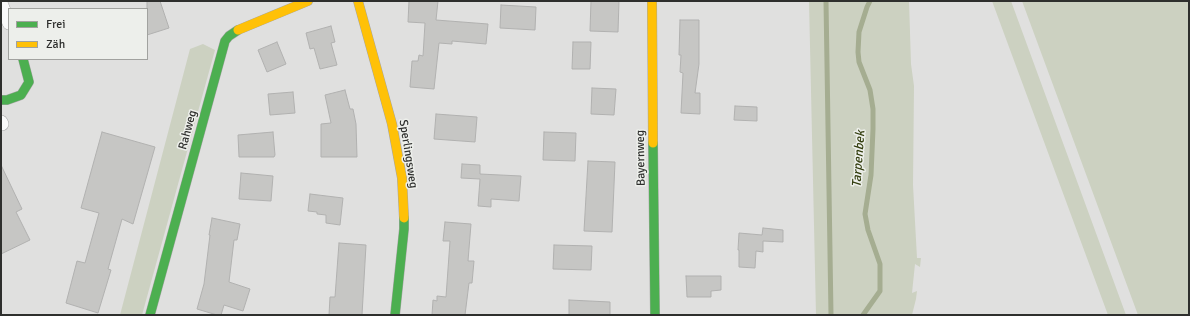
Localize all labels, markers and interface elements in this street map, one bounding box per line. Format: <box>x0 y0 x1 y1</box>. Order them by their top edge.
legend <box>8 8 148 60</box>
text: Frei <box>46 17 65 32</box>
text: Zäh <box>46 37 65 52</box>
street label: Rahweg <box>176 109 200 151</box>
street label: Sperlingsweg <box>395 119 421 189</box>
street label: Bayernweg <box>633 130 649 186</box>
water label: Tarpenbek <box>849 130 869 188</box>

